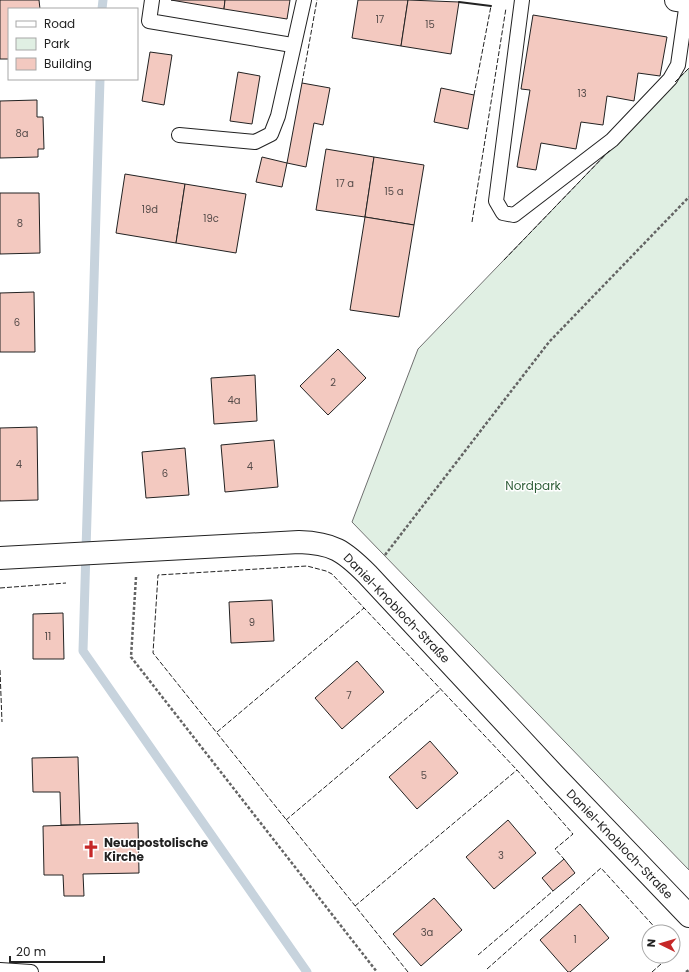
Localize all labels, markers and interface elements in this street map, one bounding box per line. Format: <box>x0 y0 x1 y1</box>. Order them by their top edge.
legend <box>8 8 138 80</box>
house number: 17 <box>376 12 385 27</box>
text: Road <box>44 15 75 32</box>
house number: 15 <box>425 17 435 32</box>
text: Park <box>44 35 71 52</box>
text: Building <box>44 55 92 72</box>
house number: 13 <box>577 86 587 101</box>
house number: 8a <box>15 126 29 141</box>
house number: 17 a <box>336 176 354 191</box>
house number: 15 a <box>385 184 403 199</box>
house number: 19d <box>142 202 158 217</box>
house number: 19c <box>203 211 219 226</box>
house number: 8 <box>17 216 23 231</box>
house number: 6 <box>14 315 20 330</box>
house number: 2 <box>330 375 336 390</box>
house number: 4a <box>227 393 241 408</box>
house number: 4 <box>16 457 22 472</box>
house number: 4 <box>247 459 253 474</box>
house number: 6 <box>162 466 168 481</box>
park label: Nordpark <box>505 477 562 494</box>
street label: Daniel-Knobloch-Straße <box>340 549 454 667</box>
house number: 9 <box>249 615 255 630</box>
house number: 11 <box>45 629 51 644</box>
house number: 7 <box>346 688 352 703</box>
house number: 5 <box>421 768 427 783</box>
street label: Daniel-Knobloch-Straße <box>563 785 677 903</box>
place label: Neuapostolische Kirche <box>104 834 209 865</box>
church icon: Neuapostolische Kirche <box>81 839 101 859</box>
house number: 3 <box>498 848 504 863</box>
north arrow <box>641 924 681 964</box>
house number: 3a <box>421 925 433 940</box>
house number: 1 <box>573 932 577 947</box>
scale bar <box>10 938 104 964</box>
text: N <box>643 938 659 948</box>
text: 20 m <box>16 943 46 960</box>

